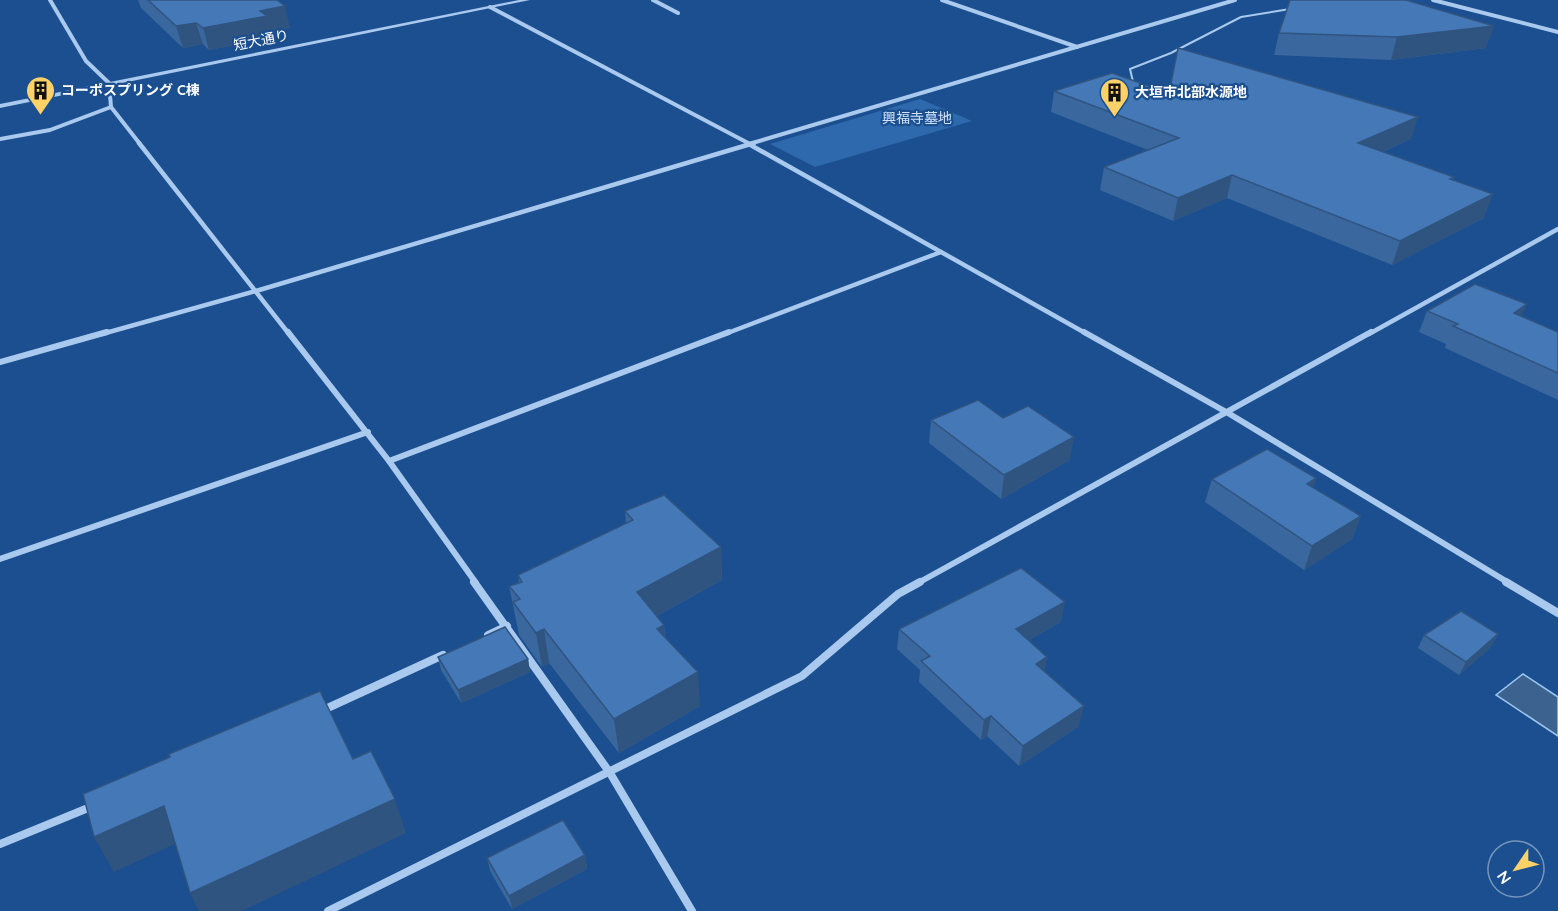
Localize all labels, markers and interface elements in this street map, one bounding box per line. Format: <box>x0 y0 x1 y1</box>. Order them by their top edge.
street label: 短大通り <box>232 26 290 54</box>
building icon: コーポスプリング C棟 <box>24 74 56 116</box>
building icon: 大垣市北部水源地 <box>1098 76 1130 118</box>
place label: コーポスプリング C棟 <box>61 81 200 99</box>
place label: 大垣市北部水源地 <box>1135 83 1247 101</box>
park label: 興福寺墓地 <box>882 109 952 127</box>
north arrow <box>1486 839 1546 899</box>
text: N <box>1492 867 1515 888</box>

